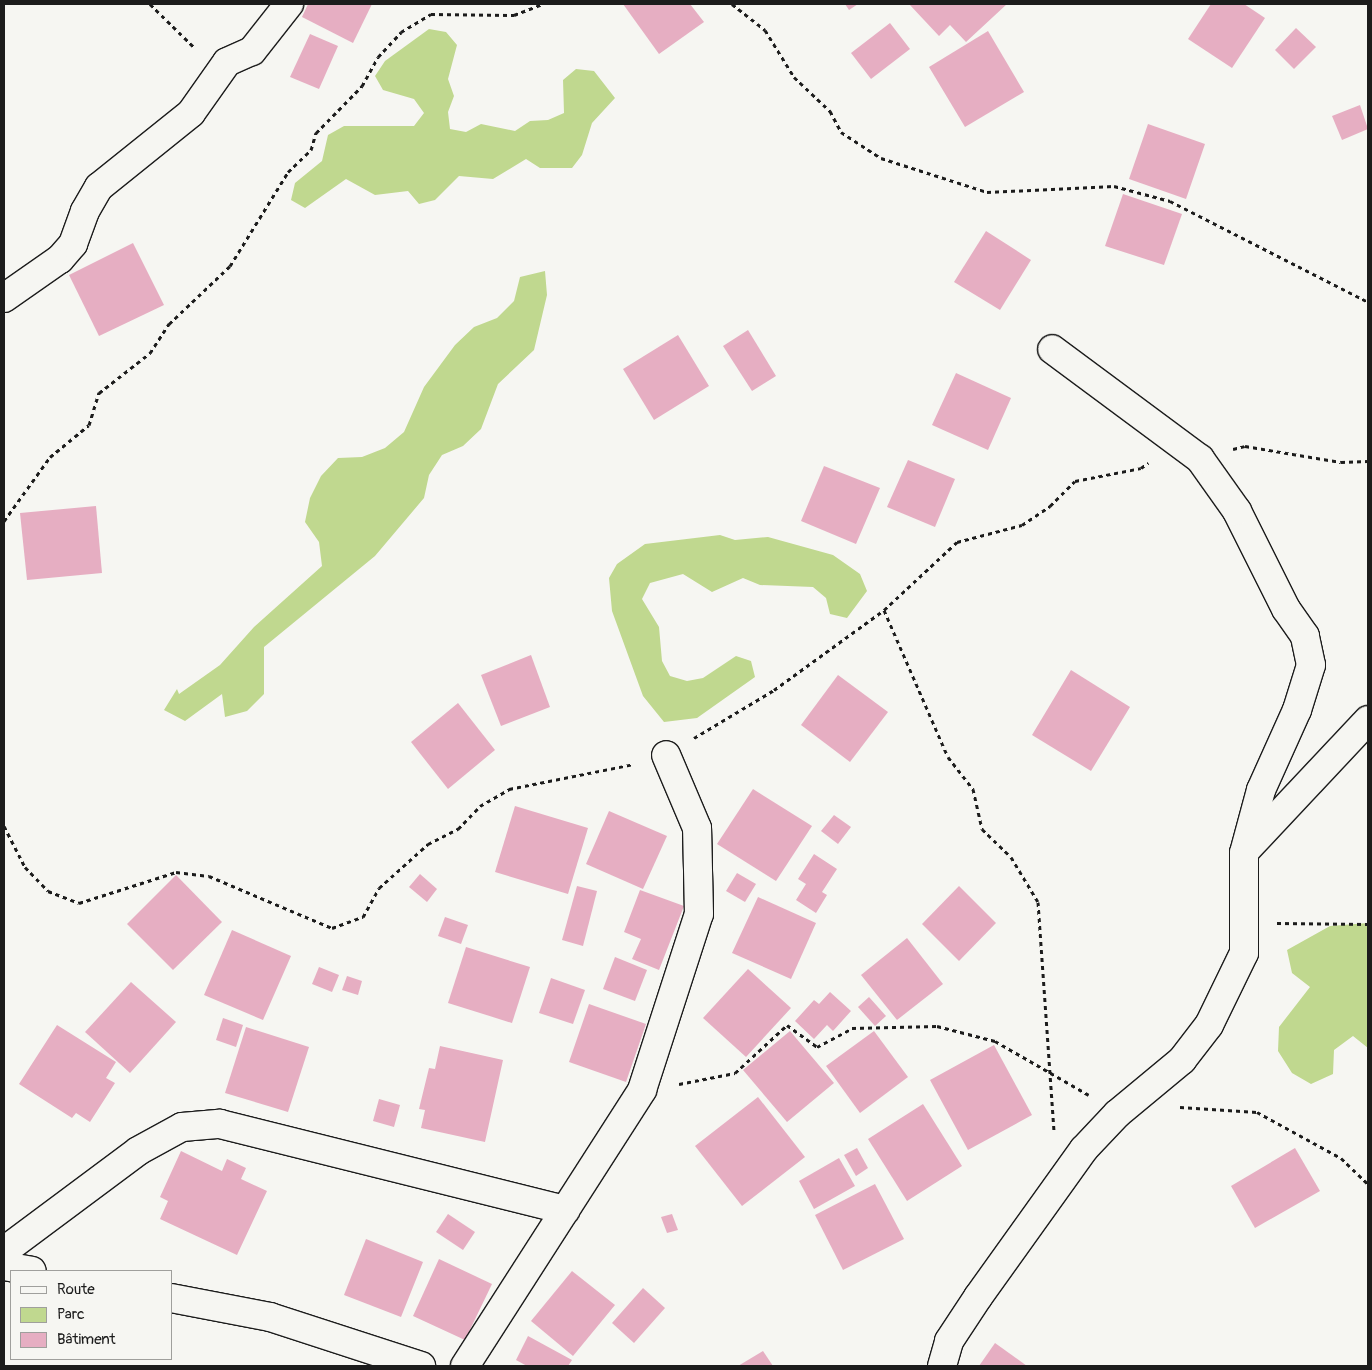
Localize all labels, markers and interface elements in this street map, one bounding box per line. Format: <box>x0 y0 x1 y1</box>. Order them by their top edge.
legend <box>10 1270 172 1360</box>
text: Route <box>57 1280 95 1299</box>
text: Parc <box>57 1305 85 1324</box>
text: Bâtiment <box>57 1330 116 1349</box>

